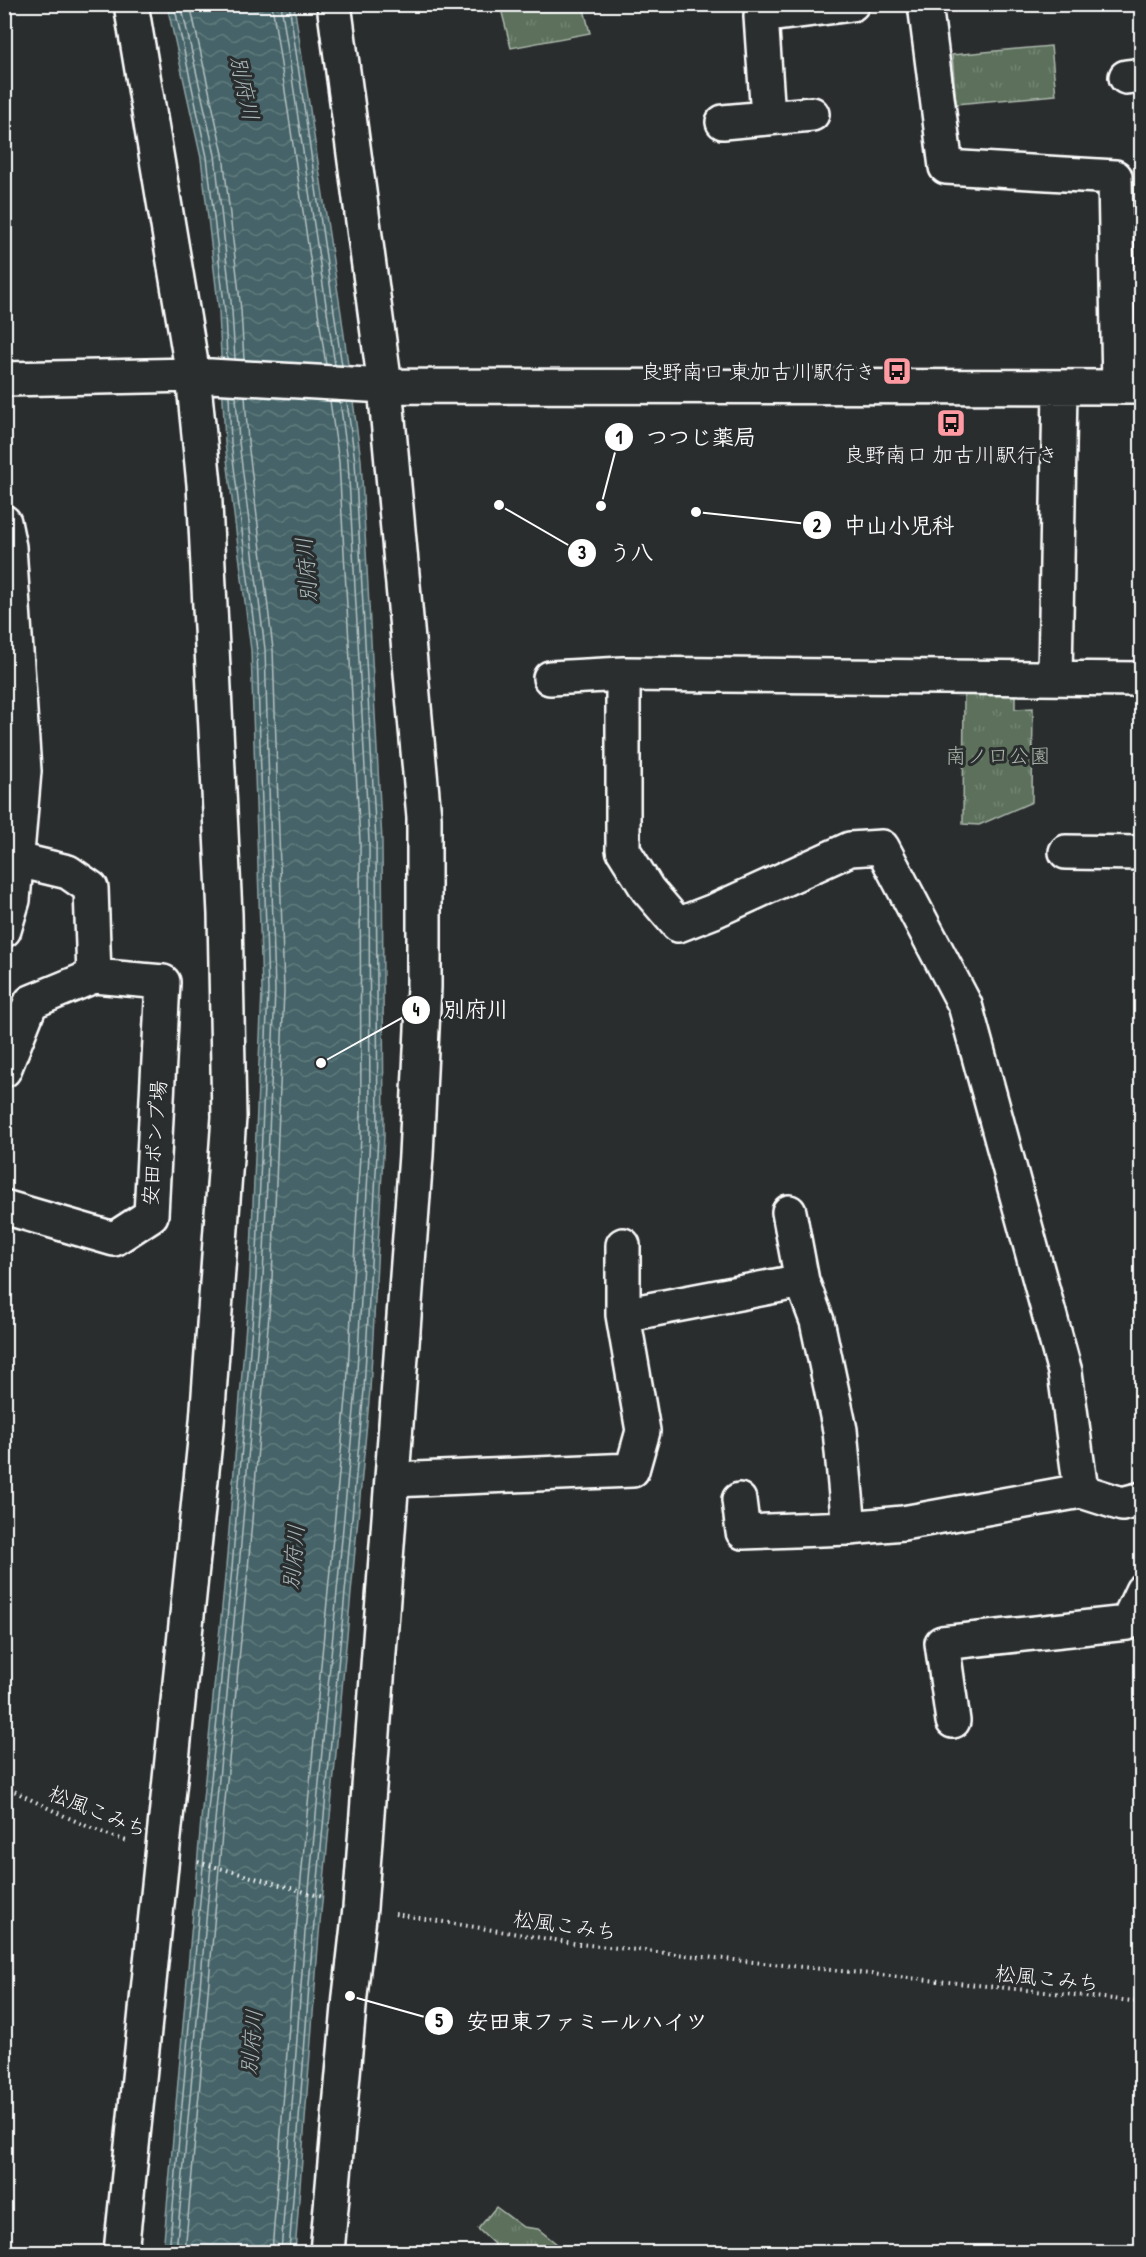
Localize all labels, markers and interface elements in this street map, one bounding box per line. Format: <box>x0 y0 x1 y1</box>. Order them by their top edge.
water label: 別府川 <box>223 53 267 123</box>
bus stop icon: 良野南口 東加古川駅行き <box>881 355 913 387</box>
place label: 良野南口 東加古川駅行き <box>640 357 876 386</box>
bus stop icon: 良野南口 加古川駅行き <box>935 407 967 439</box>
callout: つつじ薬局 <box>604 417 768 457</box>
text: つつじ薬局 <box>646 422 756 452</box>
text: 1 <box>616 425 623 450</box>
place label: 良野南口 加古川駅行き <box>844 440 1058 469</box>
callout: 中山小児科 <box>802 505 966 545</box>
text: 中山小児科 <box>844 510 954 540</box>
text: 2 <box>813 513 822 538</box>
callout: う八 <box>567 533 665 573</box>
water label: 別府川 <box>288 536 324 604</box>
text: う八 <box>609 537 653 567</box>
text: 3 <box>578 540 586 565</box>
park label: 南ノ口公園 <box>946 741 1051 770</box>
callout: 別府川 <box>401 990 521 1030</box>
text: 別府川 <box>443 994 509 1024</box>
text: 4 <box>413 997 420 1022</box>
street label: 安田ポンプ場 <box>135 1079 173 1207</box>
water label: 別府川 <box>275 1523 311 1591</box>
street label: 松風こみち <box>44 1778 152 1844</box>
street label: 松風こみち <box>511 1903 619 1947</box>
street label: 松風こみち <box>994 1958 1100 1998</box>
callout: 安田東ファミールハイツ <box>424 2001 720 2041</box>
text: 安田東ファミールハイツ <box>466 2006 708 2036</box>
water label: 別府川 <box>233 2008 269 2076</box>
text: 5 <box>435 2008 443 2033</box>

